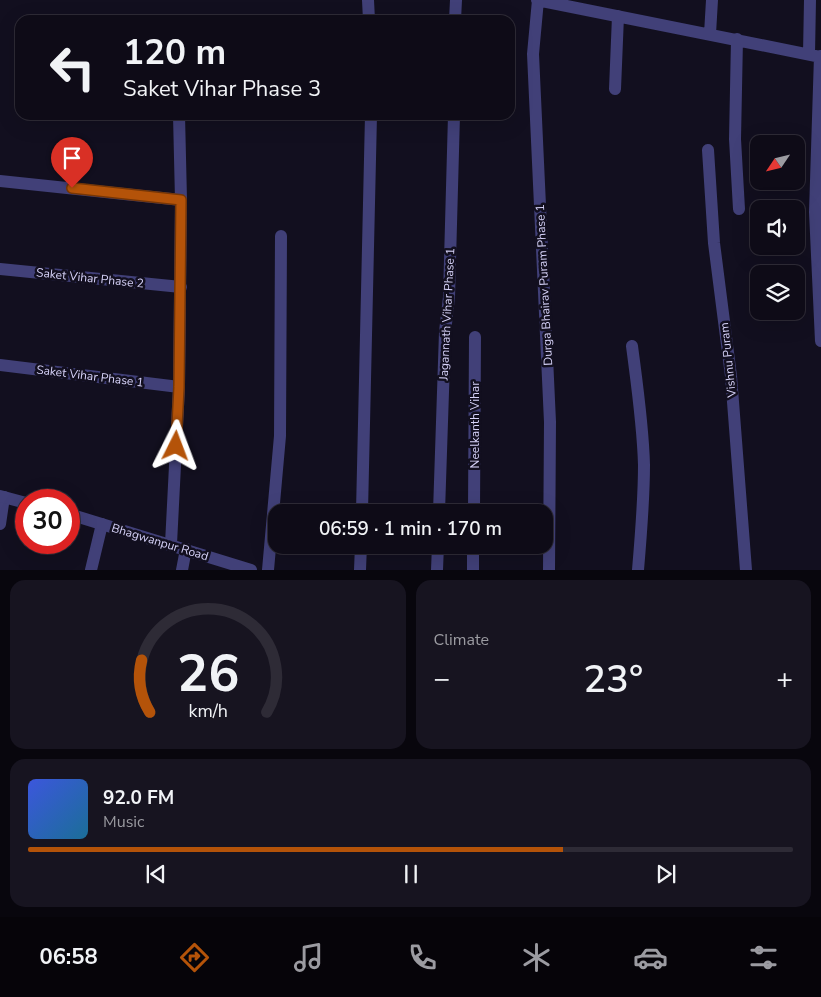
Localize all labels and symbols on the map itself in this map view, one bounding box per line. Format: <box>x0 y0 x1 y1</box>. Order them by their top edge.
north arrow <box>750 135 805 190</box>
pin <box>51 137 93 188</box>
street label: Durga Bhairav Puram Phase 1 <box>532 204 556 366</box>
street label: Jagannath Vihar Phase 1 <box>435 247 458 382</box>
street label: Saket Vihar Phase 2 <box>35 264 145 292</box>
street label: Vishnu Puram <box>716 322 740 399</box>
street label: Saket Vihar Phase 1 <box>35 361 145 391</box>
street label: Neelkanth Vihar <box>467 381 483 468</box>
position arrow <box>149 419 201 471</box>
speed limit sign: 30 <box>15 489 80 554</box>
street label: Bhagwanpur Road <box>110 520 210 564</box>

